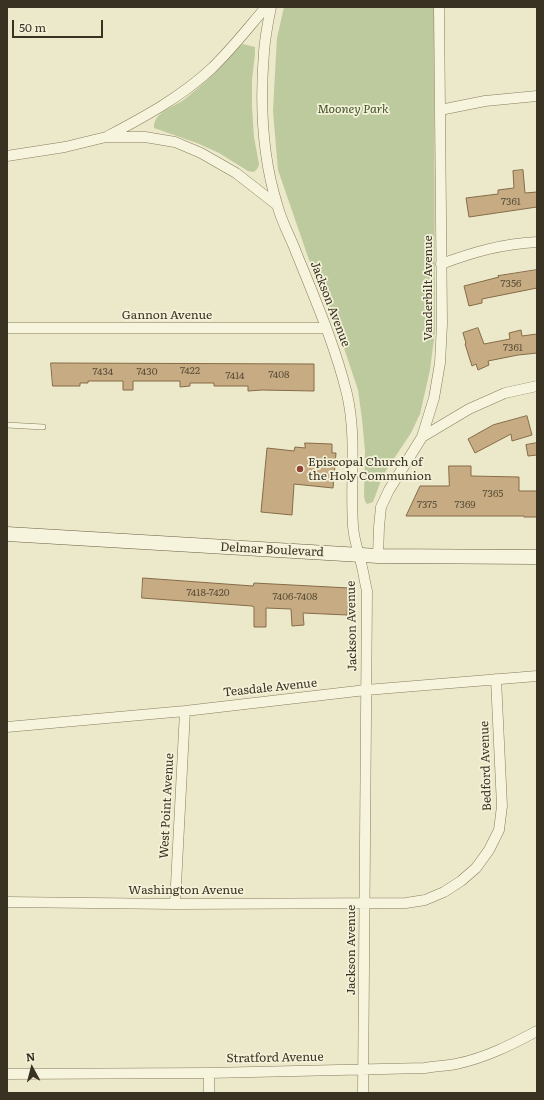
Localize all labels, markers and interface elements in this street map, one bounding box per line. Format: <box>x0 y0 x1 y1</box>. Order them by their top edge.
scale bar <box>14 12 105 38</box>
text: 50 m <box>19 18 46 36</box>
park label: Mooney Park <box>317 102 389 116</box>
house number: 7361 <box>501 196 521 208</box>
street label: Vanderbilt Avenue <box>421 235 435 341</box>
street label: Jackson Avenue <box>307 259 353 349</box>
house number: 7356 <box>501 278 521 290</box>
street label: Gannon Avenue <box>122 308 212 322</box>
house number: 7361 <box>503 342 523 354</box>
house number: 7422 <box>180 365 200 377</box>
house number: 7434 <box>93 366 113 378</box>
house number: 7430 <box>136 366 158 378</box>
house number: 7408 <box>268 369 290 381</box>
house number: 7414 <box>225 370 245 382</box>
place label: Episcopal Church of the Holy Communion <box>308 455 432 483</box>
marker: Episcopal Church of the Holy Communion <box>295 464 305 474</box>
house number: 7365 <box>483 488 503 500</box>
house number: 7375 <box>417 499 437 511</box>
house number: 7369 <box>455 499 475 511</box>
street label: Delmar Boulevard <box>220 540 324 560</box>
street label: Jackson Avenue <box>344 581 360 671</box>
house number: 7418-7420 <box>186 587 230 599</box>
house number: 7406-7408 <box>272 591 318 603</box>
street label: Teasdale Avenue <box>222 676 318 700</box>
street label: Bedford Avenue <box>477 721 495 811</box>
street label: West Point Avenue <box>157 753 177 859</box>
street label: Washington Avenue <box>128 883 244 897</box>
street label: Jackson Avenue <box>344 905 358 995</box>
north arrow <box>12 1048 52 1088</box>
text: N <box>25 1048 36 1065</box>
street label: Stratford Avenue <box>226 1050 324 1066</box>

